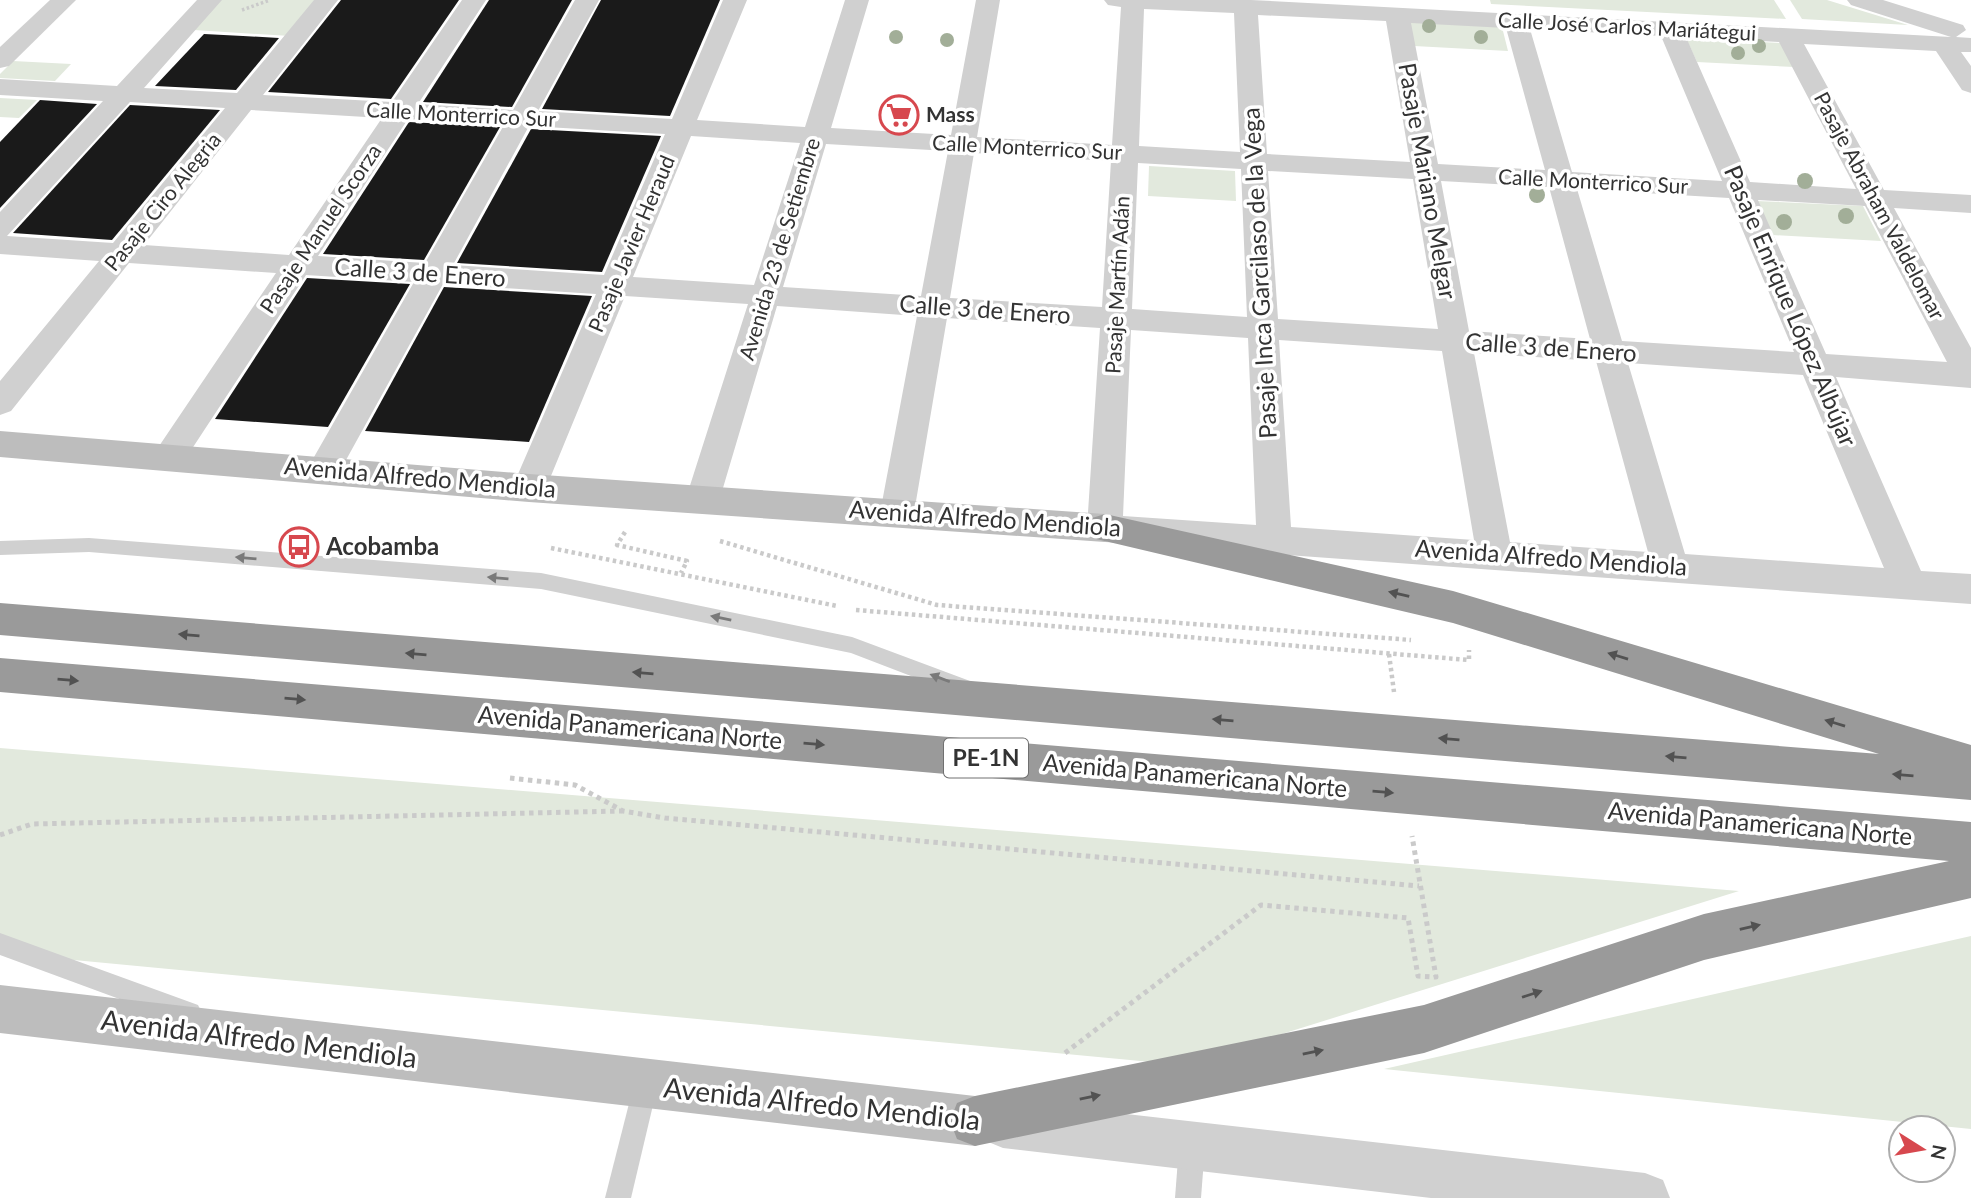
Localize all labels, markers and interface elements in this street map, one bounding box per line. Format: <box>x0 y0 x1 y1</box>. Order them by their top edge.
street label: Calle José Carlos Mariátegui <box>1497 6 1757 45</box>
street label: Pasaje Mariano Melgar <box>1393 60 1464 302</box>
street label: Pasaje Abraham Valdelomar <box>1810 87 1951 324</box>
supermarket icon: Mass <box>878 94 920 136</box>
street label: Calle Monterrico Sur <box>366 96 557 131</box>
place label: Mass <box>926 101 975 126</box>
street label: Pasaje Inca Garcilaso de la Vega <box>1235 107 1282 439</box>
street label: Pasaje Ciro Alegria <box>98 127 225 275</box>
street label: Calle Monterrico Sur <box>932 129 1123 164</box>
street label: Avenida 23 de Setiembre <box>733 134 824 363</box>
street label: Pasaje Manuel Scorza <box>254 139 386 318</box>
street label: Pasaje Javier Heraud <box>582 151 679 336</box>
street label: Pasaje Enrique López Albújar <box>1719 161 1864 450</box>
street label: Calle Monterrico Sur <box>1498 163 1689 198</box>
street label: Pasaje Martín Adán <box>1099 195 1134 375</box>
street label: Calle 3 de Enero <box>333 251 507 292</box>
street label: Calle 3 de Enero <box>898 288 1072 329</box>
street label: Calle 3 de Enero <box>1464 326 1638 367</box>
street label: Avenida Alfredo Mendiola <box>283 450 557 503</box>
street label: Avenida Alfredo Mendiola <box>848 494 1122 541</box>
bus stop icon: Acobamba <box>278 526 320 568</box>
place label: Acobamba <box>325 531 439 560</box>
street label: Avenida Alfredo Mendiola <box>1414 533 1688 580</box>
one-way arrow <box>235 552 257 563</box>
one-way arrow <box>486 572 508 583</box>
one-way arrow <box>1388 588 1410 599</box>
one-way arrow <box>710 612 732 623</box>
one-way arrow <box>178 629 200 640</box>
one-way arrow <box>405 648 427 659</box>
one-way arrow <box>1607 651 1628 661</box>
one-way arrow <box>631 667 653 678</box>
one-way arrow <box>929 673 950 684</box>
one-way arrow <box>57 675 79 686</box>
one-way arrow <box>284 694 306 705</box>
street label: Avenida Panamericana Norte <box>477 699 783 754</box>
one-way arrow <box>1211 714 1233 725</box>
one-way arrow <box>1825 717 1846 727</box>
one-way arrow <box>1438 733 1460 744</box>
road number: PE-1N <box>944 738 1028 778</box>
one-way arrow <box>804 739 826 750</box>
street label: Avenida Panamericana Norte <box>1042 747 1348 802</box>
one-way arrow <box>1665 751 1687 762</box>
one-way arrow <box>1892 769 1914 780</box>
one-way arrow <box>1372 787 1394 798</box>
street label: Avenida Panamericana Norte <box>1607 795 1913 850</box>
one-way arrow <box>1739 921 1761 932</box>
one-way arrow <box>1522 988 1543 999</box>
street label: Avenida Alfredo Mendiola <box>99 1002 419 1074</box>
one-way arrow <box>1302 1047 1324 1058</box>
street label: Avenida Alfredo Mendiola <box>662 1069 982 1137</box>
one-way arrow <box>1079 1092 1101 1103</box>
north arrow <box>1887 1114 1957 1184</box>
text: N <box>1926 1143 1952 1162</box>

